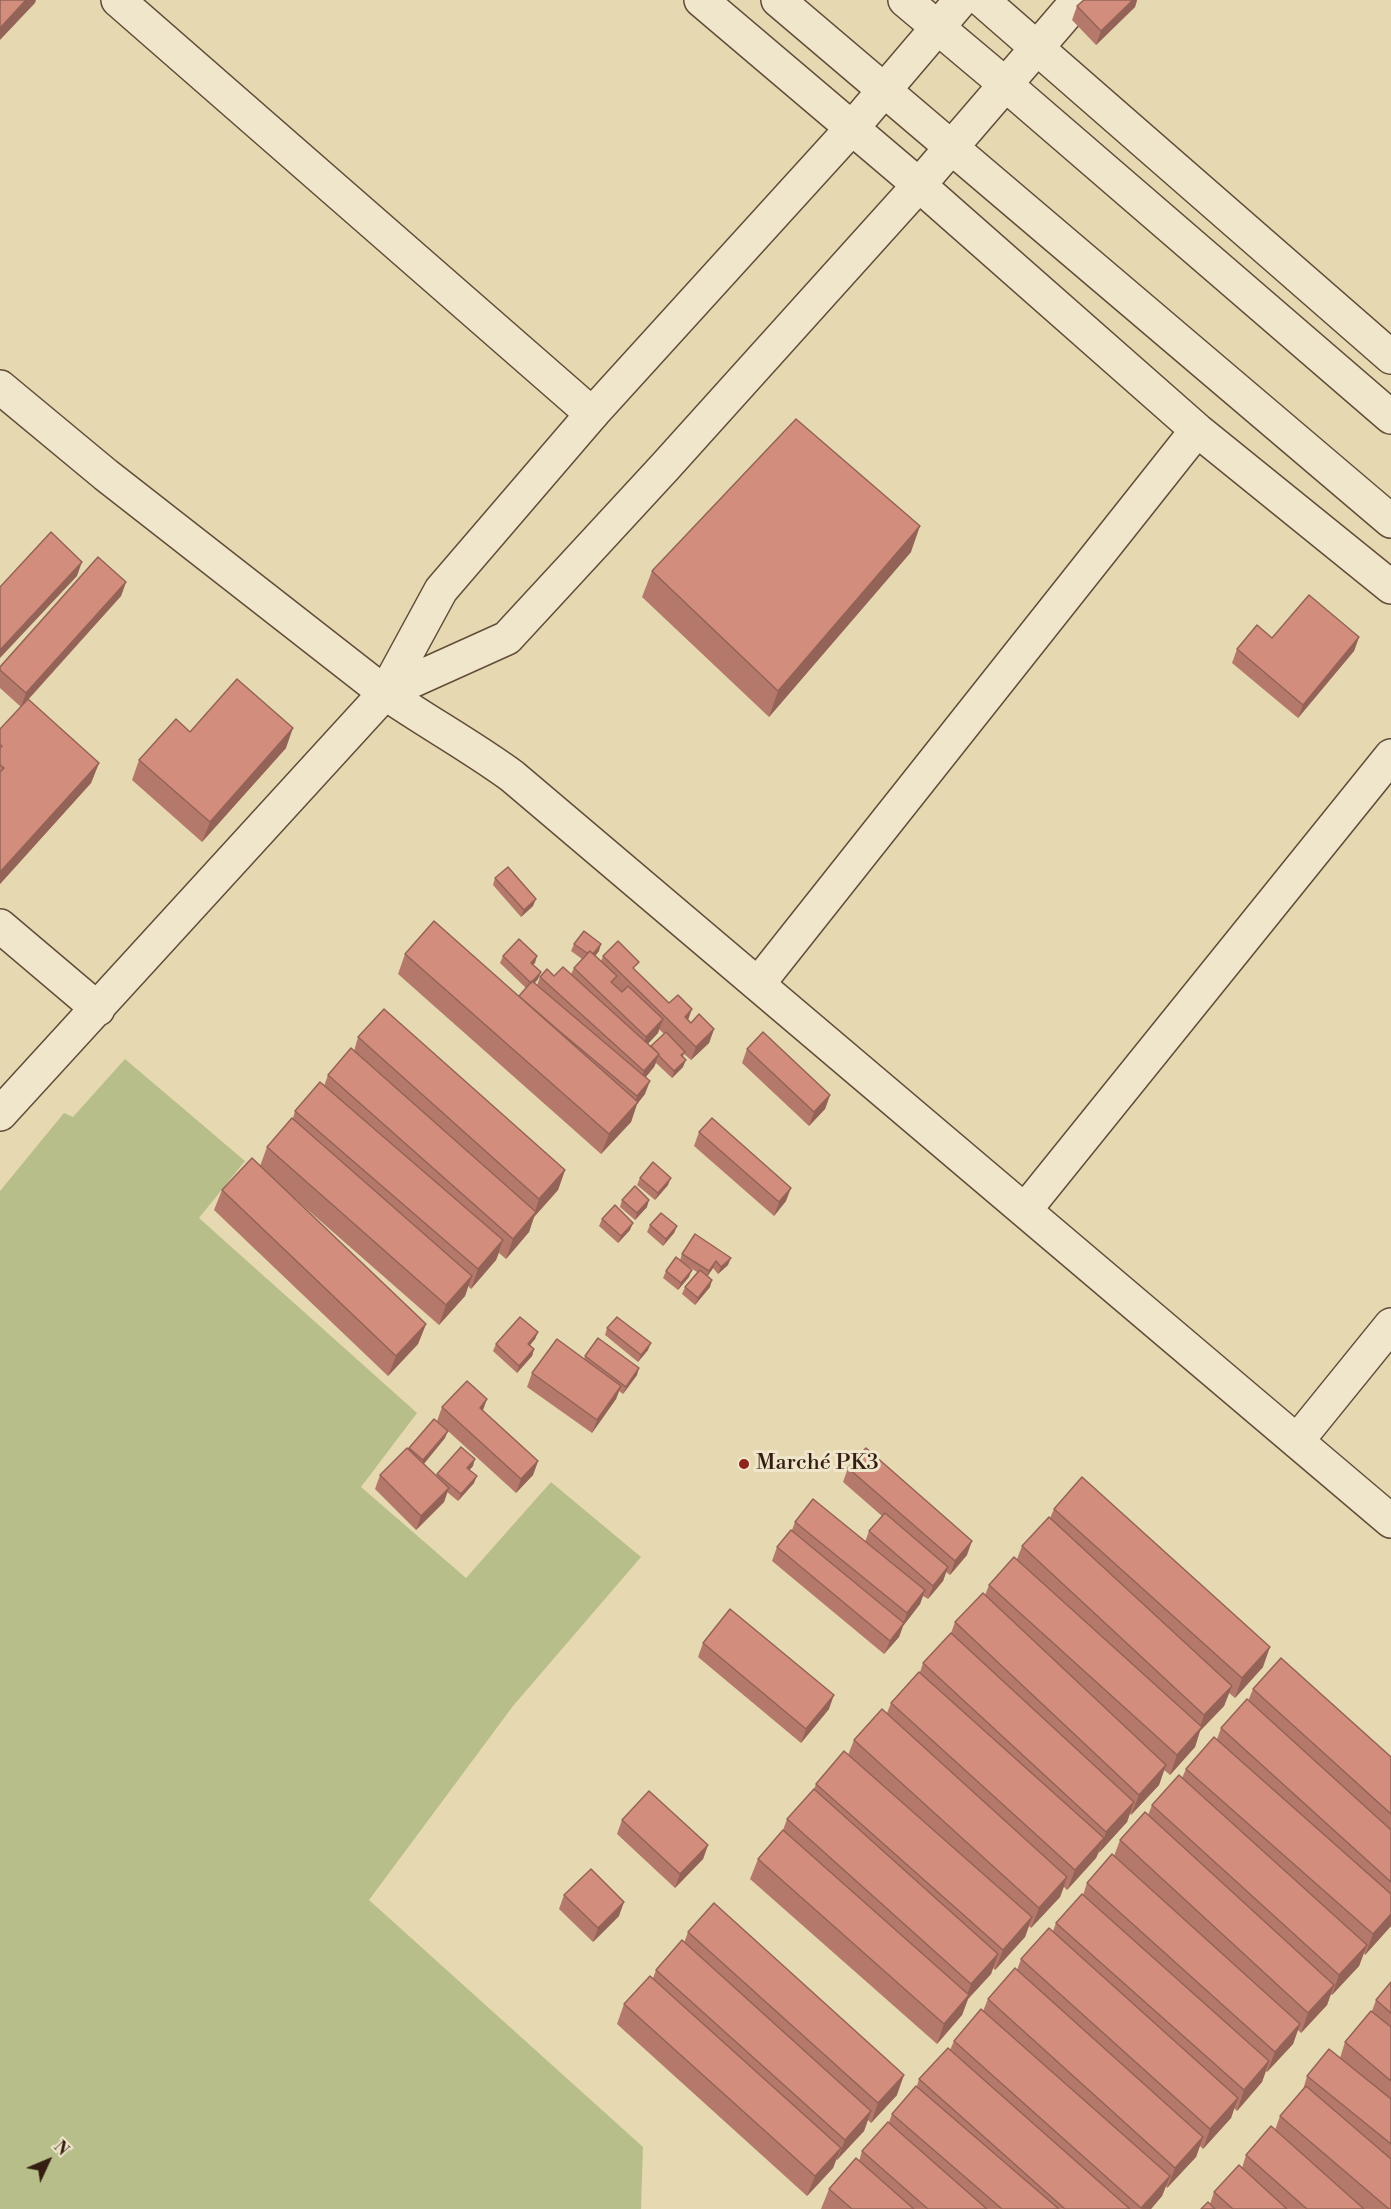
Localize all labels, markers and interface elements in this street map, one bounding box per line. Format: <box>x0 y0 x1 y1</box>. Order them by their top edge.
place label: Marché PK3 <box>756 1451 879 1477</box>
marker: Marché PK3 <box>737 1457 751 1471</box>
north arrow <box>18 2131 78 2191</box>
text: N <box>49 2137 73 2160</box>

